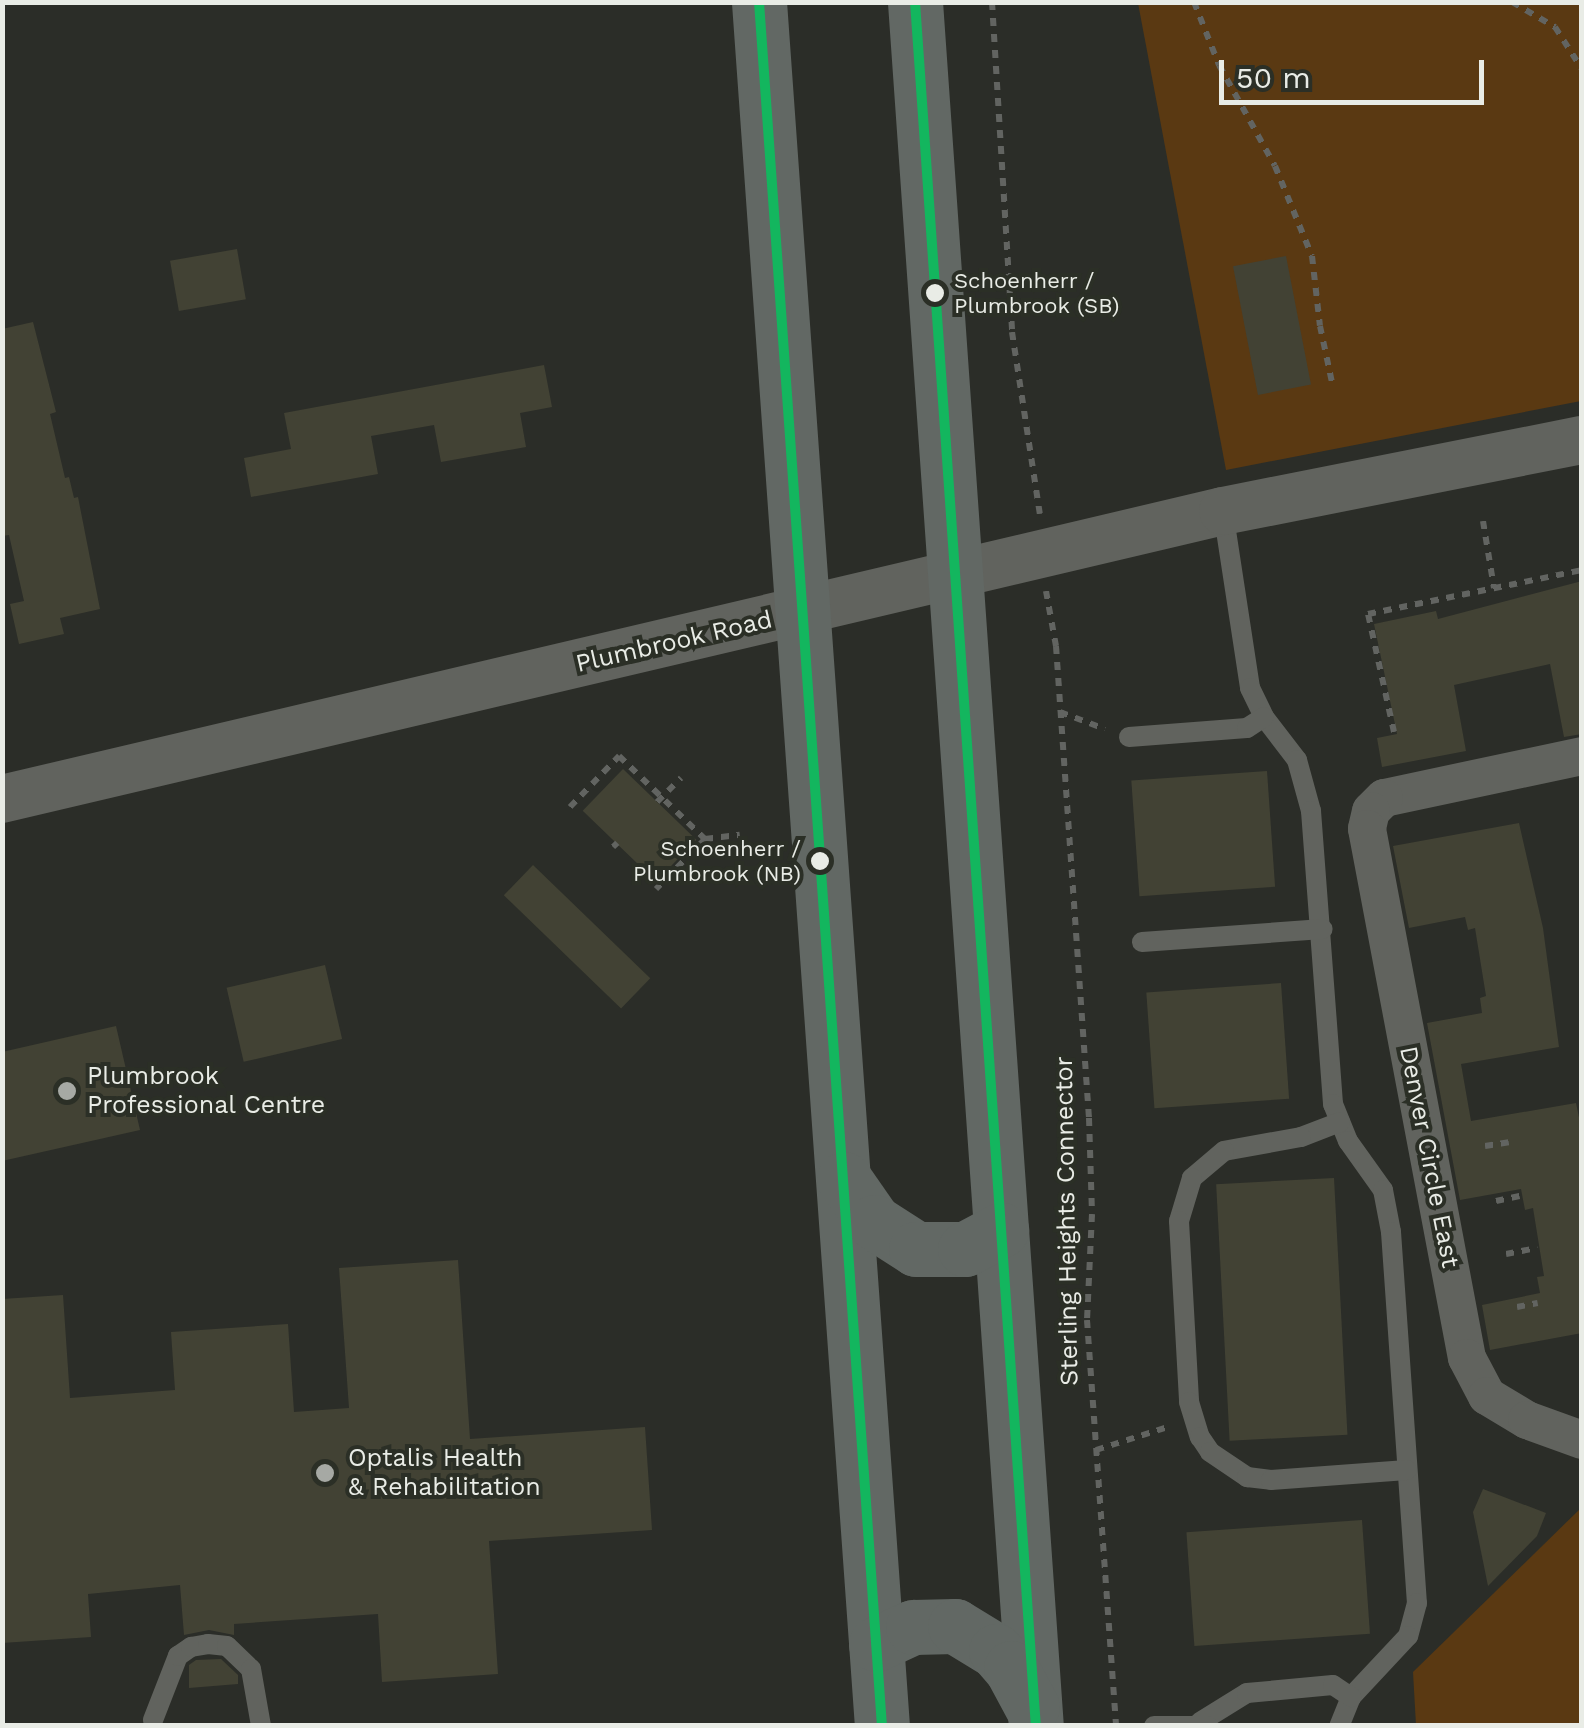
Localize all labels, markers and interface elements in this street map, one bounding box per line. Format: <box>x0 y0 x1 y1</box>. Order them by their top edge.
scale bar <box>1224 40 1489 102</box>
text: 50 m <box>1236 60 1311 95</box>
place label: Schoenherr / Plumbrook (SB) <box>954 267 1120 318</box>
marker: Schoenherr / Plumbrook (SB) <box>925 283 945 303</box>
street label: Plumbrook Road <box>573 605 775 679</box>
place label: Schoenherr / Plumbrook (NB) <box>633 835 801 886</box>
marker: Schoenherr / Plumbrook (NB) <box>810 851 830 871</box>
street label: Denver Circle East <box>1393 1043 1465 1271</box>
street label: Sterling Heights Connector <box>1049 1056 1085 1386</box>
place label: Plumbrook Professional Centre <box>87 1062 326 1121</box>
marker: Plumbrook Professional Centre <box>56 1080 78 1102</box>
place label: Optalis Health & Rehabilitation <box>348 1444 541 1503</box>
marker: Optalis Health & Rehabilitation <box>312 1460 338 1486</box>

